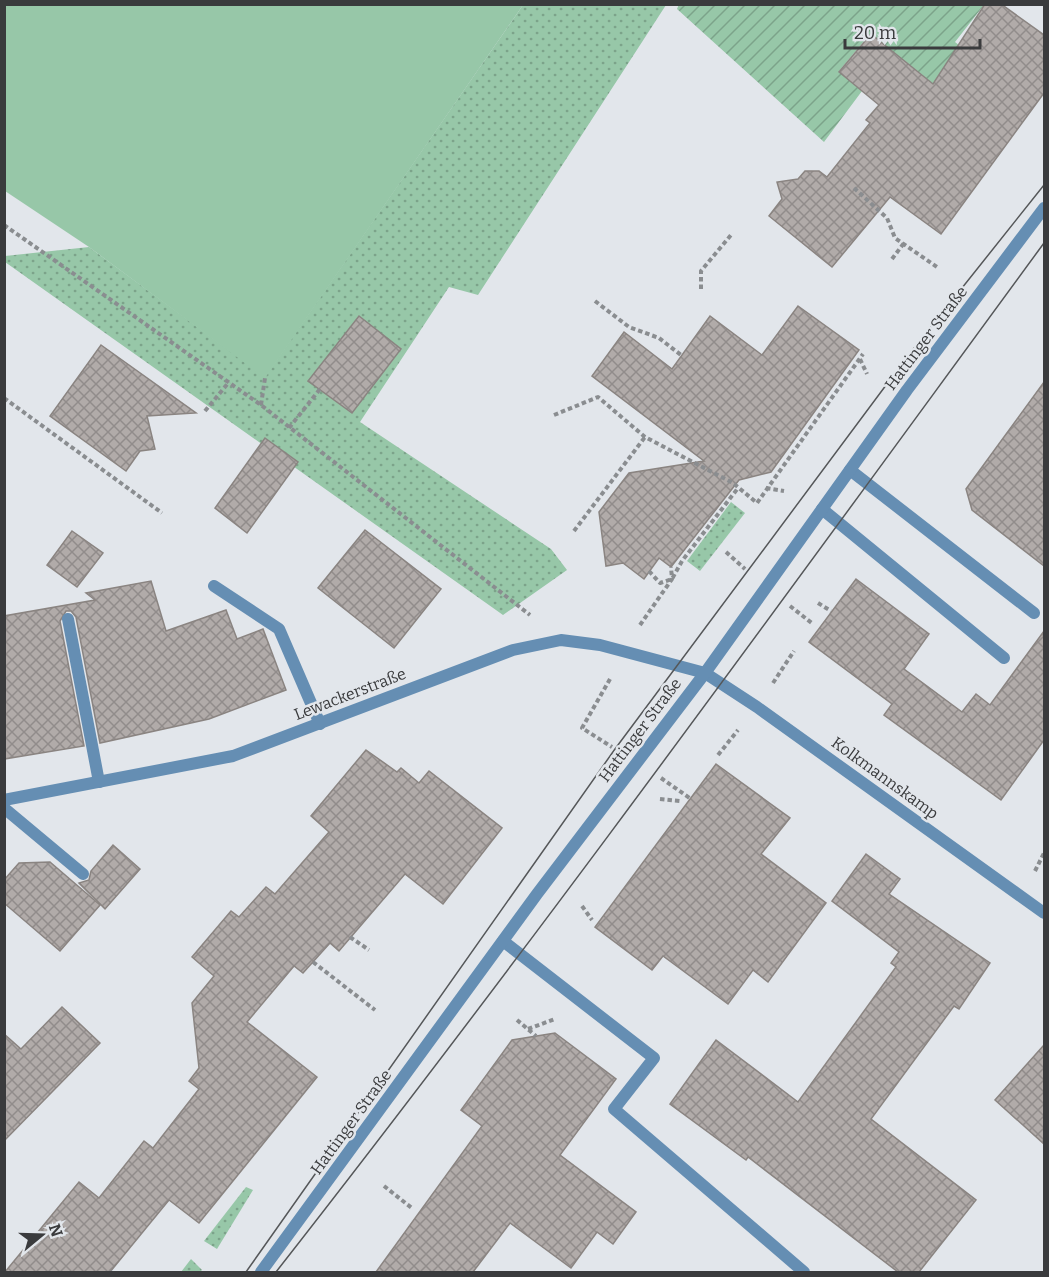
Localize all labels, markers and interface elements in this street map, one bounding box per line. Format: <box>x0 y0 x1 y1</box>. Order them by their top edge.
scale bar <box>845 12 980 50</box>
text: 20 m <box>854 22 896 44</box>
street label: Hattinger Straße <box>881 282 971 394</box>
street label: Lewackerstraße <box>291 664 409 724</box>
street label: Hattinger Straße <box>595 674 685 786</box>
street label: Kolkmannskamp <box>828 733 942 823</box>
street label: Hattinger Straße <box>307 1066 395 1178</box>
north arrow <box>12 1205 72 1265</box>
text: N <box>45 1221 67 1239</box>

